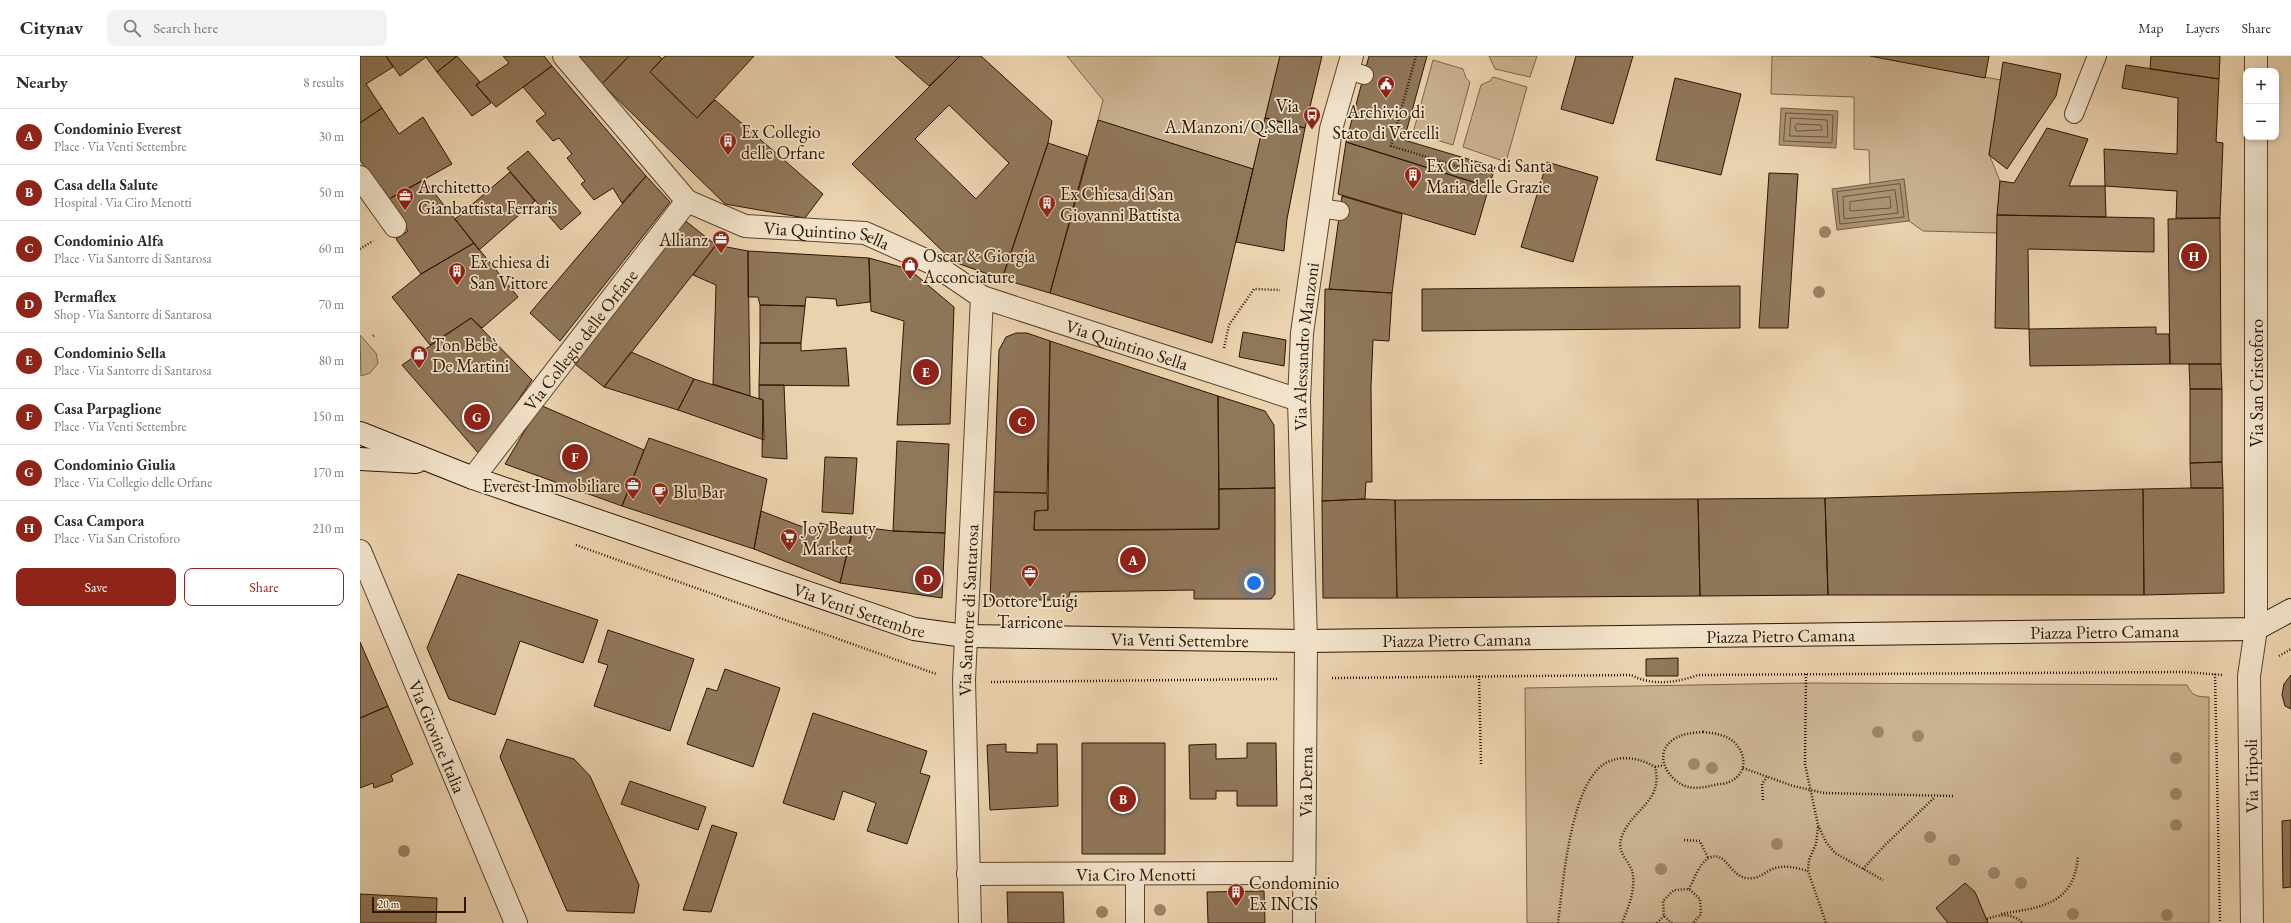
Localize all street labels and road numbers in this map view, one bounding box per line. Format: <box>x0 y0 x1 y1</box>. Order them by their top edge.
street label: Via Quintino Sella <box>763 216 894 255</box>
street label: Via Alessandro Manzoni <box>1287 260 1324 431</box>
street label: Via Collegio delle Orfane <box>518 264 642 415</box>
street label: Via Quintino Sella <box>1063 314 1192 375</box>
street label: Via San Cristoforo <box>2245 319 2268 447</box>
street label: Via Santorre di Santarosa <box>952 523 983 697</box>
street label: Via Venti Settembre <box>791 577 926 642</box>
street label: Piazza Pietro Camana <box>2030 618 2180 643</box>
street label: Piazza Pietro Camana <box>1706 623 1856 647</box>
street label: Via Venti Settembre <box>1111 627 1249 652</box>
street label: Piazza Pietro Camana <box>1382 627 1532 652</box>
street label: Via Giovine Italia <box>404 676 472 797</box>
street label: Via Tripoli <box>2239 738 2263 813</box>
street label: Via Derna <box>1293 746 1317 817</box>
street label: Via Ciro Menotti <box>1076 862 1197 885</box>

